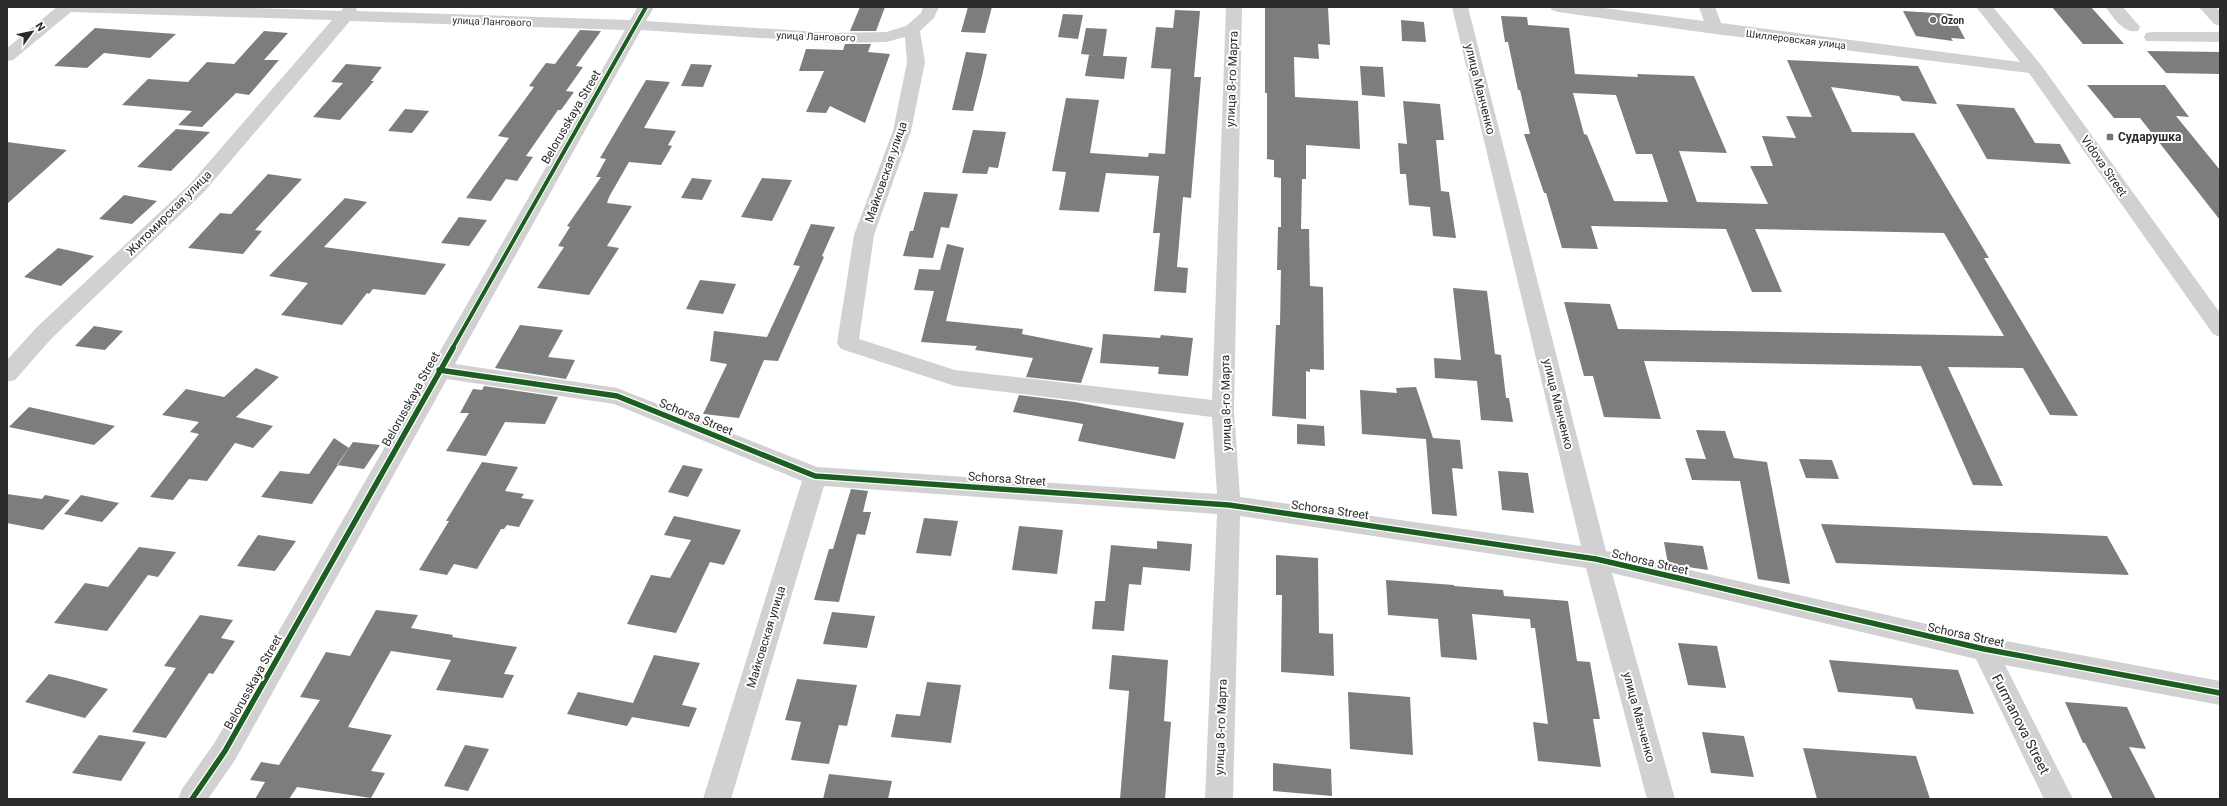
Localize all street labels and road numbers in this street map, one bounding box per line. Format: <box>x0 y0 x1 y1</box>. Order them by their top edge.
street label: улица Лангового <box>452 15 532 28</box>
street label: Шиллеровская улица <box>1745 28 1847 51</box>
street label: улица Лангового <box>776 30 856 43</box>
street label: улица 8-го Марта <box>1223 31 1241 127</box>
street label: улица Манченко <box>1462 42 1498 136</box>
street label: Belorusskaya Street <box>538 68 604 166</box>
street label: Майковская улица <box>862 120 910 224</box>
street label: Vidova Street <box>2078 133 2130 199</box>
street label: Житомирская улица <box>124 168 214 258</box>
street label: Belorusskaya Street <box>379 349 443 449</box>
street label: улица 8-го Марта <box>1218 355 1234 451</box>
street label: улица Манченко <box>1540 357 1576 451</box>
street label: Schorsa Street <box>657 396 735 438</box>
street label: Schorsa Street <box>967 469 1047 489</box>
street label: Schorsa Street <box>1290 498 1370 522</box>
street label: Schorsa Street <box>1610 546 1690 578</box>
street label: Майковская улица <box>744 584 788 690</box>
street label: Schorsa Street <box>1926 620 2006 650</box>
street label: Belorusskaya Street <box>221 632 285 732</box>
street label: улица Манченко <box>1620 670 1658 764</box>
street label: Furmanova Street <box>1989 671 2053 777</box>
street label: улица 8-го Марта <box>1212 679 1230 775</box>

